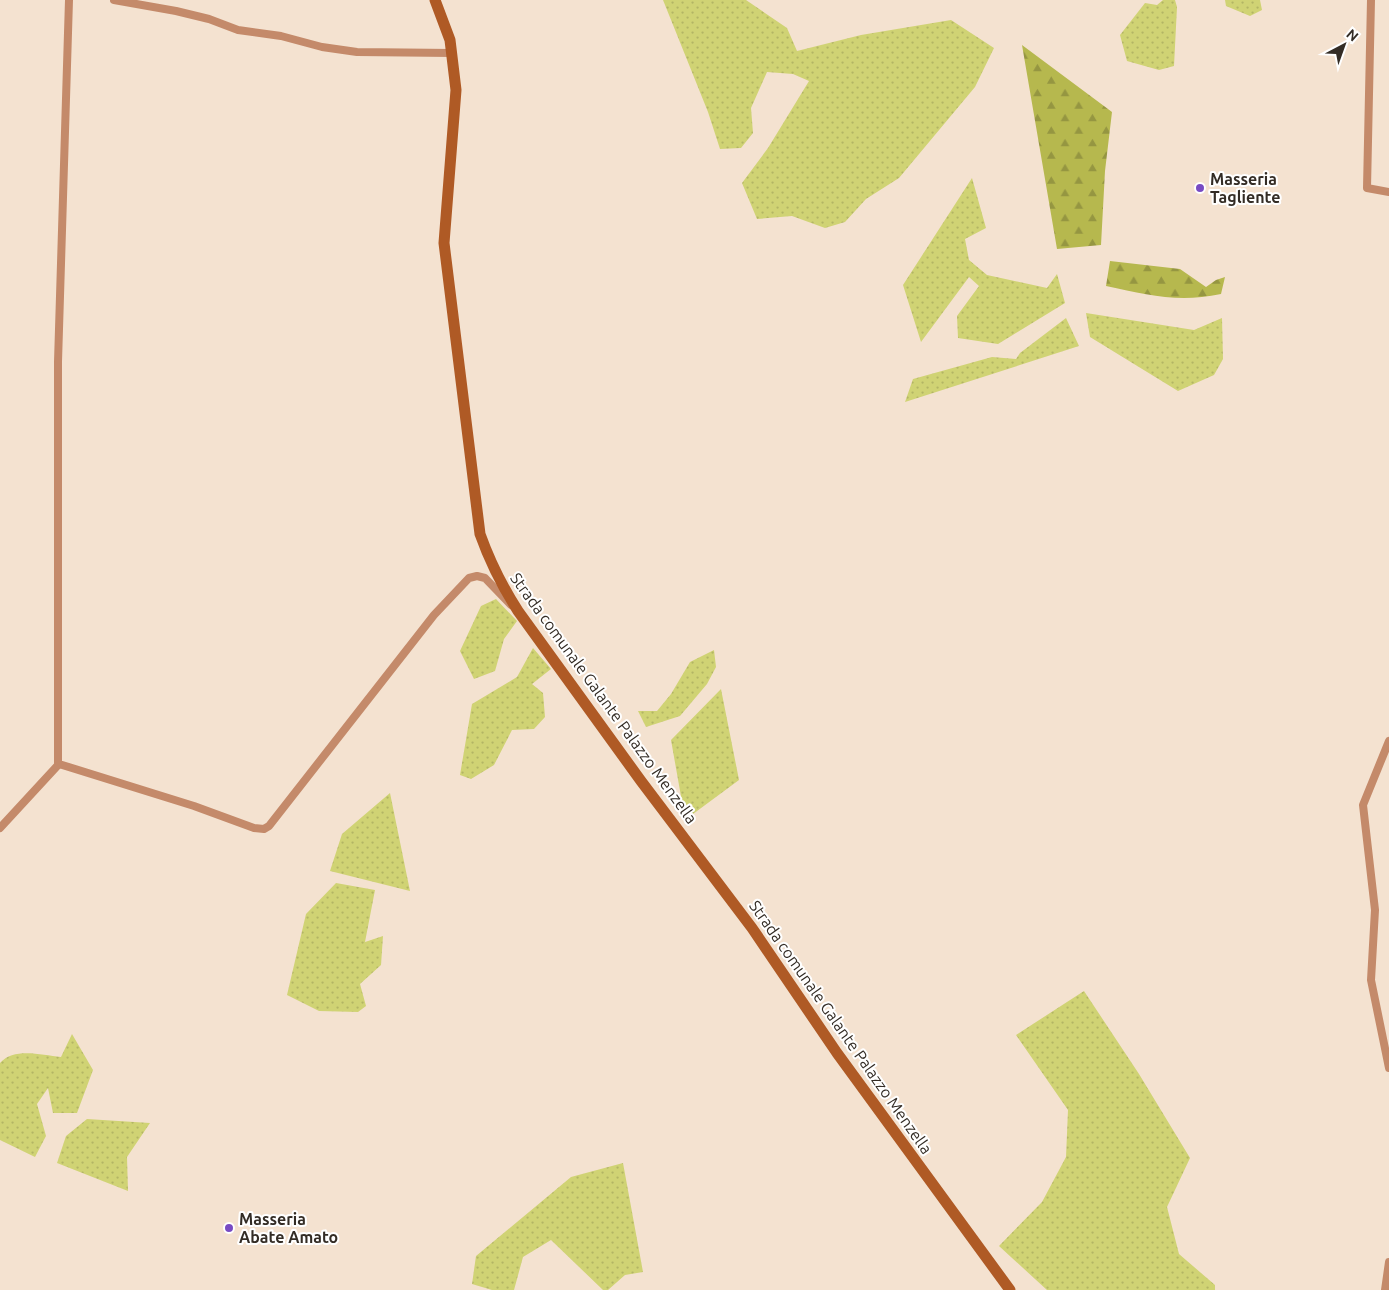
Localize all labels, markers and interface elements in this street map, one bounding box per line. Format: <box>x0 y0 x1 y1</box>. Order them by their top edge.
north arrow <box>1319 20 1369 70</box>
text: N <box>1343 26 1362 45</box>
place label: Masseria Tagliente <box>1210 170 1280 206</box>
marker: Masseria Tagliente <box>1194 182 1206 194</box>
street label: Strada comunale Galante Palazzo Menzella <box>507 569 701 827</box>
street label: Strada comunale Galante Palazzo Menzella <box>746 897 936 1157</box>
place label: Masseria Abate Amato <box>239 1210 338 1246</box>
marker: Masseria Abate Amato <box>223 1222 235 1234</box>

